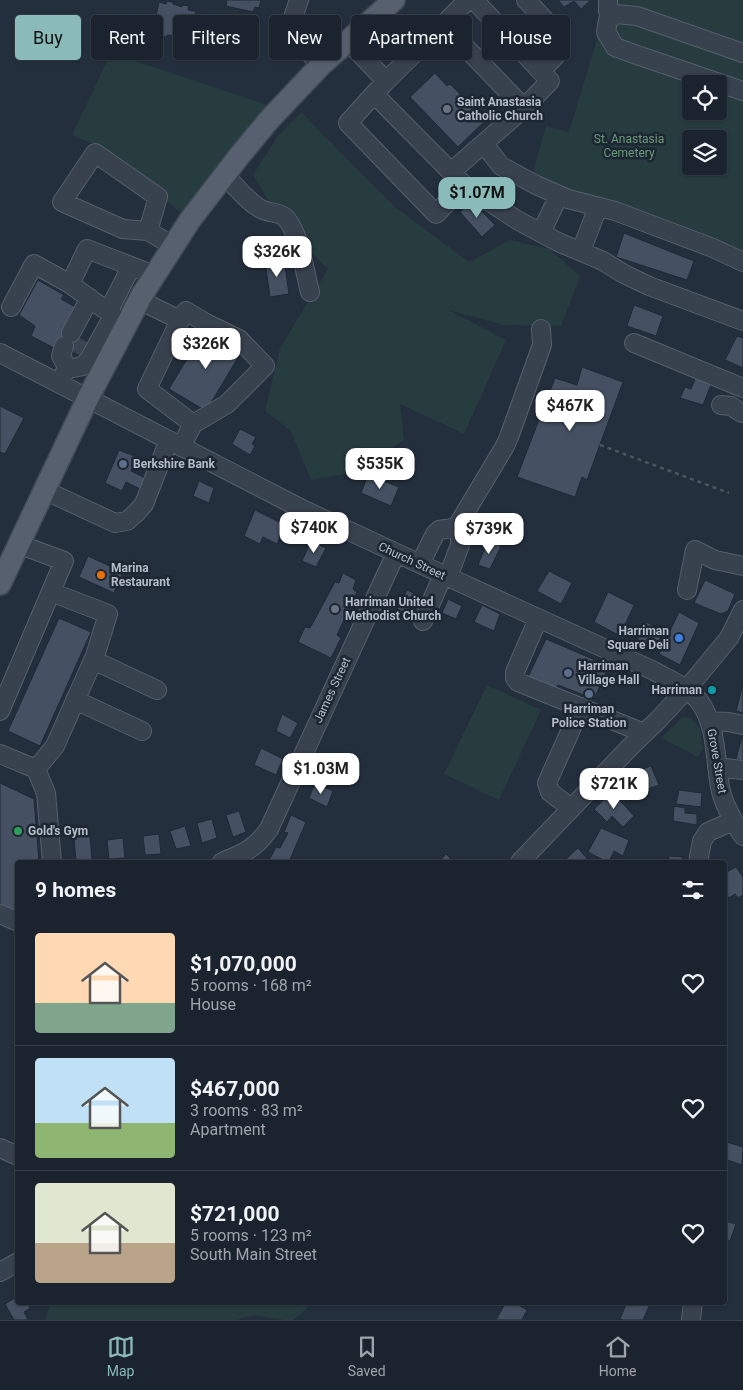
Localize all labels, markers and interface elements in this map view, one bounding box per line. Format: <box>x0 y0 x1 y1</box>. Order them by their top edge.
chip: Buy <box>15 15 81 60</box>
chip: Rent <box>91 15 163 60</box>
chip: Filters <box>173 15 259 60</box>
chip: New <box>269 15 341 60</box>
chip: Apartment <box>351 15 472 60</box>
chip: House <box>482 15 570 60</box>
map controls <box>682 75 727 175</box>
button: locate <box>682 75 727 120</box>
place label: Saint Anastasia Catholic Church <box>457 95 543 123</box>
marker: Saint Anastasia Catholic Church <box>441 103 453 115</box>
button: layers <box>682 130 727 175</box>
park label: St. Anastasia Cemetery <box>594 132 664 160</box>
pin: $1.07M <box>436 176 518 219</box>
text: $1.07M <box>449 183 505 202</box>
pin: $326K <box>242 236 312 278</box>
text: $326K <box>254 242 300 261</box>
pin: $326K <box>171 328 241 370</box>
text: $326K <box>183 334 229 353</box>
pin: $467K <box>535 390 605 432</box>
text: $467K <box>547 396 593 415</box>
pin: $535K <box>345 448 415 490</box>
text: $535K <box>357 454 403 473</box>
place label: Berkshire Bank <box>133 457 216 471</box>
marker: Berkshire Bank <box>117 458 129 470</box>
pin: $740K <box>279 512 349 554</box>
pin: $739K <box>454 512 524 555</box>
text: $740K <box>291 518 337 537</box>
text: $739K <box>466 519 512 538</box>
street label: Church Street <box>376 539 448 583</box>
place label: Marina Restaurant <box>111 561 170 589</box>
marker: Marina Restaurant <box>95 569 107 581</box>
place label: Harriman United Methodist Church <box>345 595 442 623</box>
marker: Harriman United Methodist Church <box>329 603 341 615</box>
place label: Harriman Square Deli <box>607 624 669 652</box>
marker: Harriman Square Deli <box>673 632 685 644</box>
street label: James Street <box>311 655 353 725</box>
place label: Harriman Village Hall <box>578 659 639 687</box>
marker: Harriman Village Hall <box>562 667 574 679</box>
place label: Harriman <box>652 683 702 697</box>
marker: Harriman <box>706 684 718 696</box>
marker: Harriman Police Station <box>583 688 595 700</box>
place label: Harriman Police Station <box>551 702 627 730</box>
street label: Grove Street <box>704 727 730 795</box>
pin: $1.03M <box>280 752 362 795</box>
text: $1.03M <box>293 759 349 778</box>
pin: $721K <box>579 768 649 810</box>
text: $721K <box>591 774 637 793</box>
place label: Gold's Gym <box>28 824 88 838</box>
marker: Gold's Gym <box>12 825 24 837</box>
icon: filters <box>679 876 707 904</box>
text: 9 homes <box>35 878 116 902</box>
text: $1,070,000 <box>190 952 297 976</box>
icon: home <box>75 953 135 1013</box>
icon: heart <box>679 969 707 997</box>
text: 5 rooms · 168 m² <box>190 976 312 995</box>
text: House <box>190 995 236 1014</box>
text: $467,000 <box>190 1077 280 1101</box>
icon: home <box>75 1078 135 1138</box>
icon: heart <box>679 1094 707 1122</box>
text: 3 rooms · 83 m² <box>190 1101 303 1120</box>
text: Apartment <box>190 1120 266 1139</box>
text: $721,000 <box>190 1202 280 1226</box>
icon: home <box>75 1203 135 1263</box>
icon: heart <box>679 1219 707 1247</box>
text: 5 rooms · 123 m² <box>190 1226 312 1245</box>
text: South Main Street <box>190 1245 317 1264</box>
tab: Map <box>107 1333 135 1379</box>
tab: Saved <box>348 1333 386 1379</box>
tab: Home <box>599 1333 636 1379</box>

